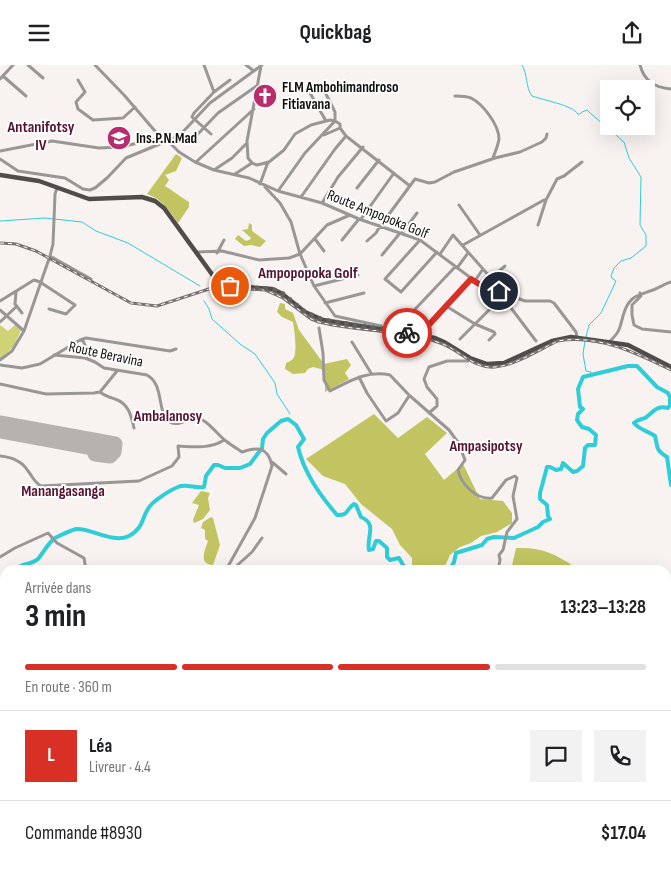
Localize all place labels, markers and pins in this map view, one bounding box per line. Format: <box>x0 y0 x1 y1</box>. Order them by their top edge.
place label: FLM Ambohimandroso Fitiavana <box>282 78 399 114</box>
church icon: FLM Ambohimandroso Fitiavana <box>252 83 278 109</box>
school or university icon: Ins.P.N.Mad <box>106 125 132 151</box>
place label: Ins.P.N.Mad <box>136 129 197 148</box>
pin <box>209 265 251 307</box>
pin <box>478 270 520 312</box>

